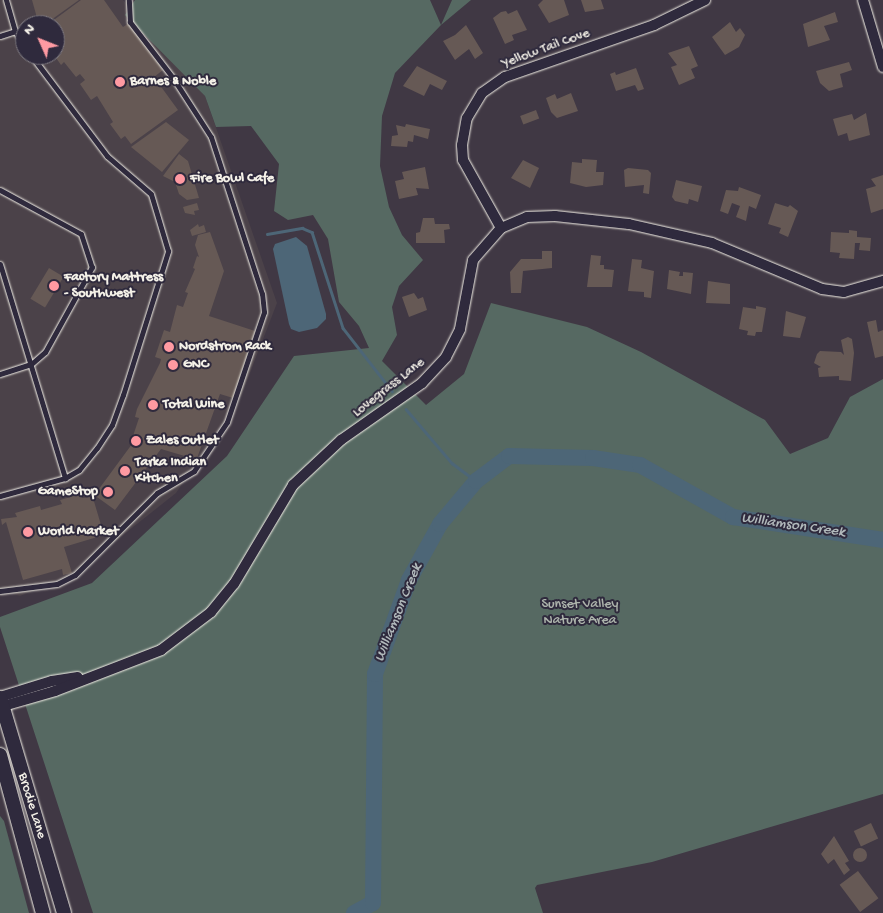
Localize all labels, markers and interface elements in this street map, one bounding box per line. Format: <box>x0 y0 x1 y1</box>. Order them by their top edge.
north arrow <box>15 15 65 65</box>
text: N <box>20 21 39 39</box>
street label: Yellow Tail Cove <box>500 25 592 73</box>
place label: Barnes & Noble <box>130 74 216 90</box>
marker: Barnes & Noble <box>114 76 126 88</box>
place label: Fire Bowl Cafe <box>190 171 274 187</box>
marker: Fire Bowl Cafe <box>174 173 186 185</box>
place label: Factory Mattress - Southwest <box>64 270 163 302</box>
marker: Factory Mattress - Southwest <box>48 280 60 292</box>
place label: Nordstrom Rack <box>179 339 271 355</box>
marker: Nordstrom Rack <box>163 341 175 353</box>
street label: Lovegrass Lane <box>350 355 428 421</box>
place label: GNC <box>183 357 209 373</box>
marker: GNC <box>167 359 179 371</box>
place label: Total Wine <box>163 397 224 413</box>
marker: Total Wine <box>147 399 159 411</box>
place label: Zales Outlet <box>146 433 218 449</box>
marker: Zales Outlet <box>130 435 142 447</box>
place label: Tarka Indian Kitchen <box>135 455 206 488</box>
marker: Tarka Indian Kitchen <box>119 465 131 477</box>
place label: GameStop <box>38 484 98 500</box>
marker: GameStop <box>102 486 114 498</box>
water label: Williamson Creek <box>740 510 846 542</box>
place label: World Market <box>38 524 118 540</box>
marker: World Market <box>22 526 34 538</box>
water label: Williamson Creek <box>371 561 427 665</box>
park label: Sunset Valley Nature Area <box>542 597 618 630</box>
street label: Brodie Lane <box>13 771 49 841</box>

